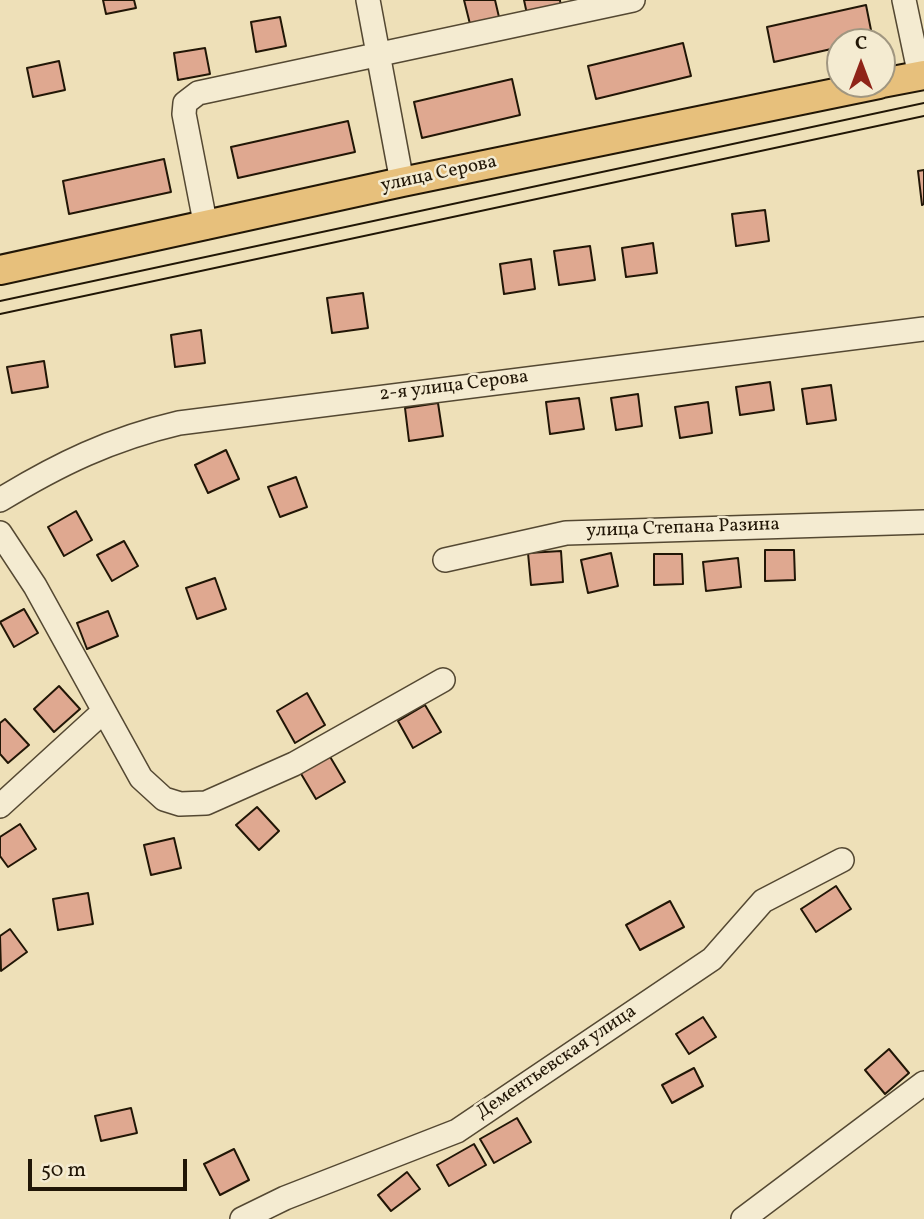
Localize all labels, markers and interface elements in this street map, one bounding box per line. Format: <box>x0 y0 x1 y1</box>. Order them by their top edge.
north arrow <box>826 28 896 98</box>
text: С <box>855 31 867 57</box>
street label: улица Серова <box>379 152 499 198</box>
street label: 2-я улица Серова <box>378 367 530 407</box>
street label: улица Степана Разина <box>586 514 780 544</box>
street label: Дементьевская улица <box>473 1001 641 1125</box>
scale bar <box>32 1146 191 1190</box>
text: 50 m <box>41 1156 86 1185</box>

